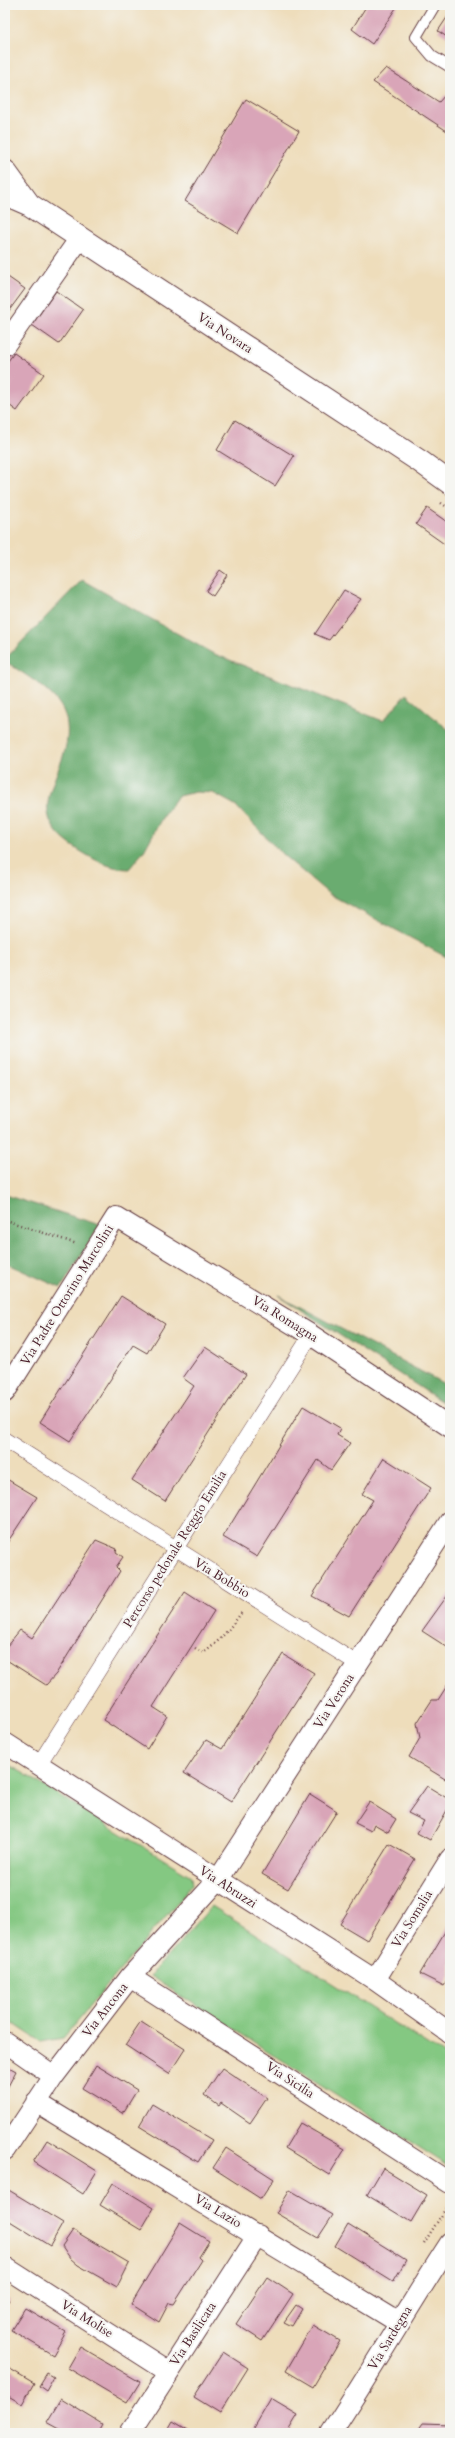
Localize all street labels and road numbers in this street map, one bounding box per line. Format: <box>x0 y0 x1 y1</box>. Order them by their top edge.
street label: Via Novara <box>194 308 257 358</box>
street label: Via Padre Ottorino Marcolini <box>16 1221 118 1369</box>
street label: Via Romagna <box>248 1291 322 1347</box>
street label: Percorso pedonale Reggio Emilia <box>119 1467 231 1631</box>
street label: Via Bobbio <box>191 1554 253 1602</box>
street label: Via Verona <box>309 1670 359 1732</box>
street label: Via Abruzzi <box>196 1862 261 1913</box>
street label: Via Somalia <box>387 1886 437 1951</box>
street label: Via Ancona <box>78 1979 132 2041</box>
street label: Via Sicilia <box>262 2058 318 2103</box>
street label: Via Lazio <box>191 2190 245 2232</box>
street label: Via Molise <box>57 2296 117 2342</box>
street label: Via Basilicata <box>166 2298 221 2370</box>
street label: Via Sardegna <box>364 2302 417 2374</box>

